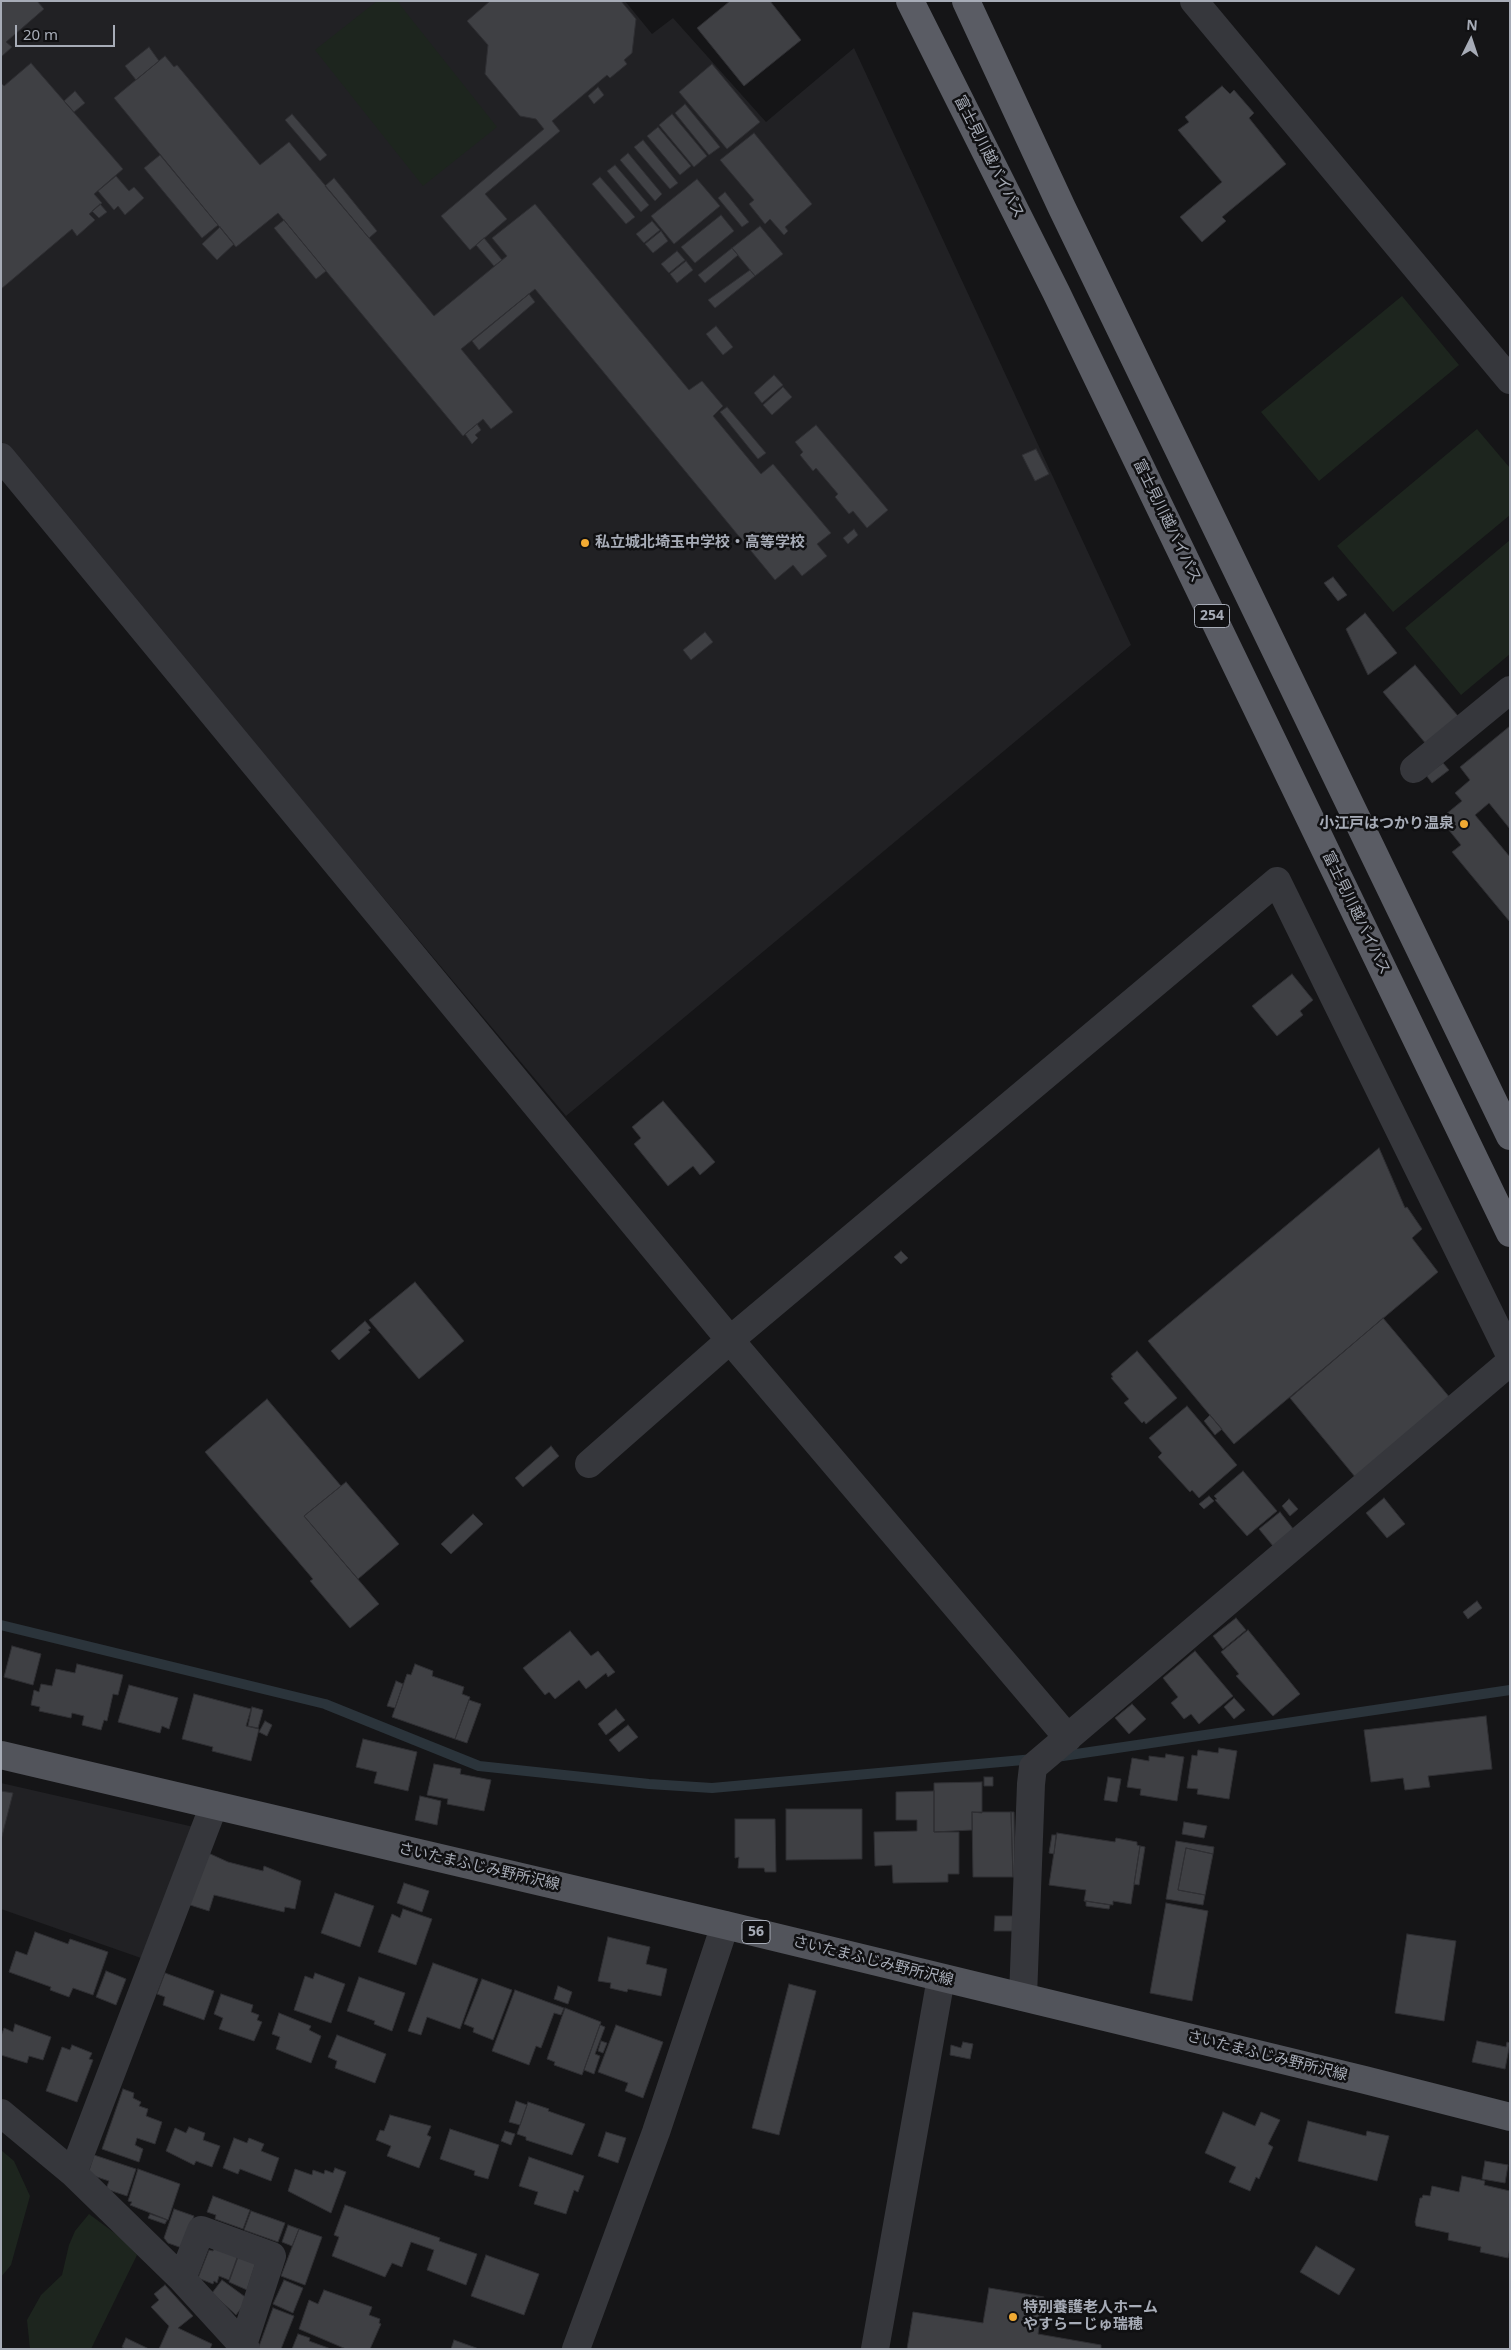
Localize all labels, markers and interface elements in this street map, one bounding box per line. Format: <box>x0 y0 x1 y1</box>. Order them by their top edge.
scale bar <box>18 15 118 47</box>
north arrow <box>1446 15 1496 65</box>
text: N <box>1466 15 1478 34</box>
text: 20 m <box>23 24 58 44</box>
street label: 富士見川越バイパス <box>950 93 1028 221</box>
street label: 富士見川越バイパス <box>1129 456 1205 586</box>
place label: 私立城北埼玉中学校・高等学校 <box>595 534 805 552</box>
marker: 私立城北埼玉中学校・高等学校 <box>579 537 591 549</box>
road number: 254 <box>1194 604 1230 628</box>
place label: 小江戸はつかり温泉 <box>1319 815 1454 833</box>
marker: 小江戸はつかり温泉 <box>1458 818 1470 830</box>
street label: 富士見川越バイパス <box>1318 848 1394 978</box>
street label: さいたまふじみ野所沢線 <box>397 1840 561 1894</box>
road number: 56 <box>742 1920 770 1944</box>
street label: さいたまふじみ野所沢線 <box>791 1932 955 1990</box>
street label: さいたまふじみ野所沢線 <box>1185 2027 1349 2085</box>
place label: 特別養護老人ホーム やすらーじゅ瑞穂 <box>1023 2299 1158 2334</box>
marker: 特別養護老人ホーム やすらーじゅ瑞穂 <box>1007 2311 1019 2323</box>

